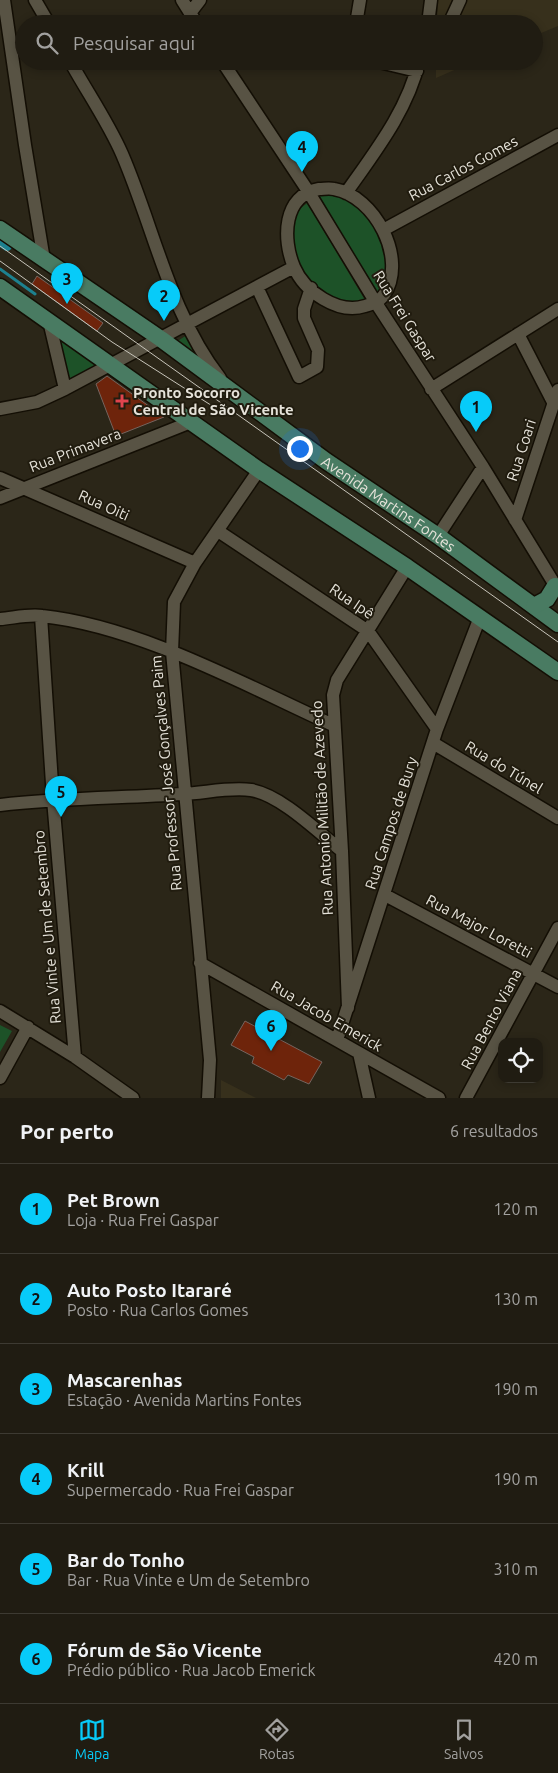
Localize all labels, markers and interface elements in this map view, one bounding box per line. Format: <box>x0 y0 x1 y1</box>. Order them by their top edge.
search box <box>15 15 543 70</box>
icon: search <box>33 29 61 57</box>
text: Pesquisar aqui <box>73 32 195 54</box>
pin: 4 <box>286 131 318 172</box>
street label: Rua Carlos Gomes <box>406 132 520 204</box>
pin: 3 <box>51 263 83 304</box>
street label: Rua Frei Gaspar <box>370 267 440 365</box>
pin: 2 <box>148 280 180 321</box>
place label: Pronto Socorro Central de São Vicente <box>133 384 294 418</box>
pin: 1 <box>460 391 492 432</box>
marker: Pronto Socorro Central de São Vicente <box>115 394 129 408</box>
street label: Rua Coari <box>503 417 539 483</box>
street label: Rua Primavera <box>27 425 123 475</box>
your location <box>287 436 313 462</box>
street label: Avenida Martins Fontes <box>319 452 459 555</box>
street label: Rua Oiti <box>76 486 132 524</box>
street label: Rua Ipê <box>327 580 377 622</box>
street label: Rua Professor José Gonçalves Paim <box>147 655 185 891</box>
street label: Rua Antonio Militão de Azevedo <box>308 700 336 916</box>
street label: Rua do Túnel <box>462 737 546 797</box>
street label: Rua Campos de Bury <box>362 755 420 891</box>
pin: 5 <box>45 776 77 817</box>
street label: Rua Vinte e Um de Setembro <box>30 830 64 1024</box>
street label: Rua Major Loretti <box>423 891 535 961</box>
street label: Rua Bento Viana <box>457 966 525 1072</box>
street label: Rua Jacob Emerick <box>268 977 386 1055</box>
pin: 6 <box>255 1010 287 1051</box>
map controls <box>498 1038 543 1083</box>
button: locate <box>498 1038 543 1083</box>
text: Por perto <box>20 1119 114 1143</box>
text: 6 resultados <box>450 1122 538 1140</box>
text: Pet Brown <box>67 1189 160 1211</box>
text: 1 <box>31 1200 41 1218</box>
text: 120 m <box>493 1200 538 1218</box>
text: Loja · Rua Frei Gaspar <box>67 1211 219 1229</box>
text: Auto Posto Itararé <box>67 1279 232 1301</box>
text: 2 <box>31 1290 41 1308</box>
text: 130 m <box>493 1290 538 1308</box>
text: Posto · Rua Carlos Gomes <box>67 1301 248 1319</box>
text: Mascarenhas <box>67 1369 183 1391</box>
text: 3 <box>31 1380 41 1398</box>
text: 190 m <box>493 1380 538 1398</box>
text: Estação · Avenida Martins Fontes <box>67 1391 302 1409</box>
text: Krill <box>67 1459 104 1481</box>
text: 4 <box>31 1470 41 1488</box>
text: 190 m <box>493 1470 538 1488</box>
text: Supermercado · Rua Frei Gaspar <box>67 1481 294 1499</box>
text: Bar do Tonho <box>67 1549 185 1571</box>
text: 5 <box>31 1560 41 1578</box>
text: 310 m <box>493 1560 538 1578</box>
text: Bar · Rua Vinte e Um de Setembro <box>67 1571 310 1589</box>
text: Fórum de São Vicente <box>67 1639 262 1661</box>
text: 6 <box>31 1650 41 1668</box>
text: 420 m <box>493 1650 538 1668</box>
text: Prédio público · Rua Jacob Emerick <box>67 1661 316 1679</box>
tab: Mapa <box>75 1716 109 1762</box>
tab: Rotas <box>259 1716 295 1762</box>
tab: Salvos <box>444 1716 483 1762</box>

